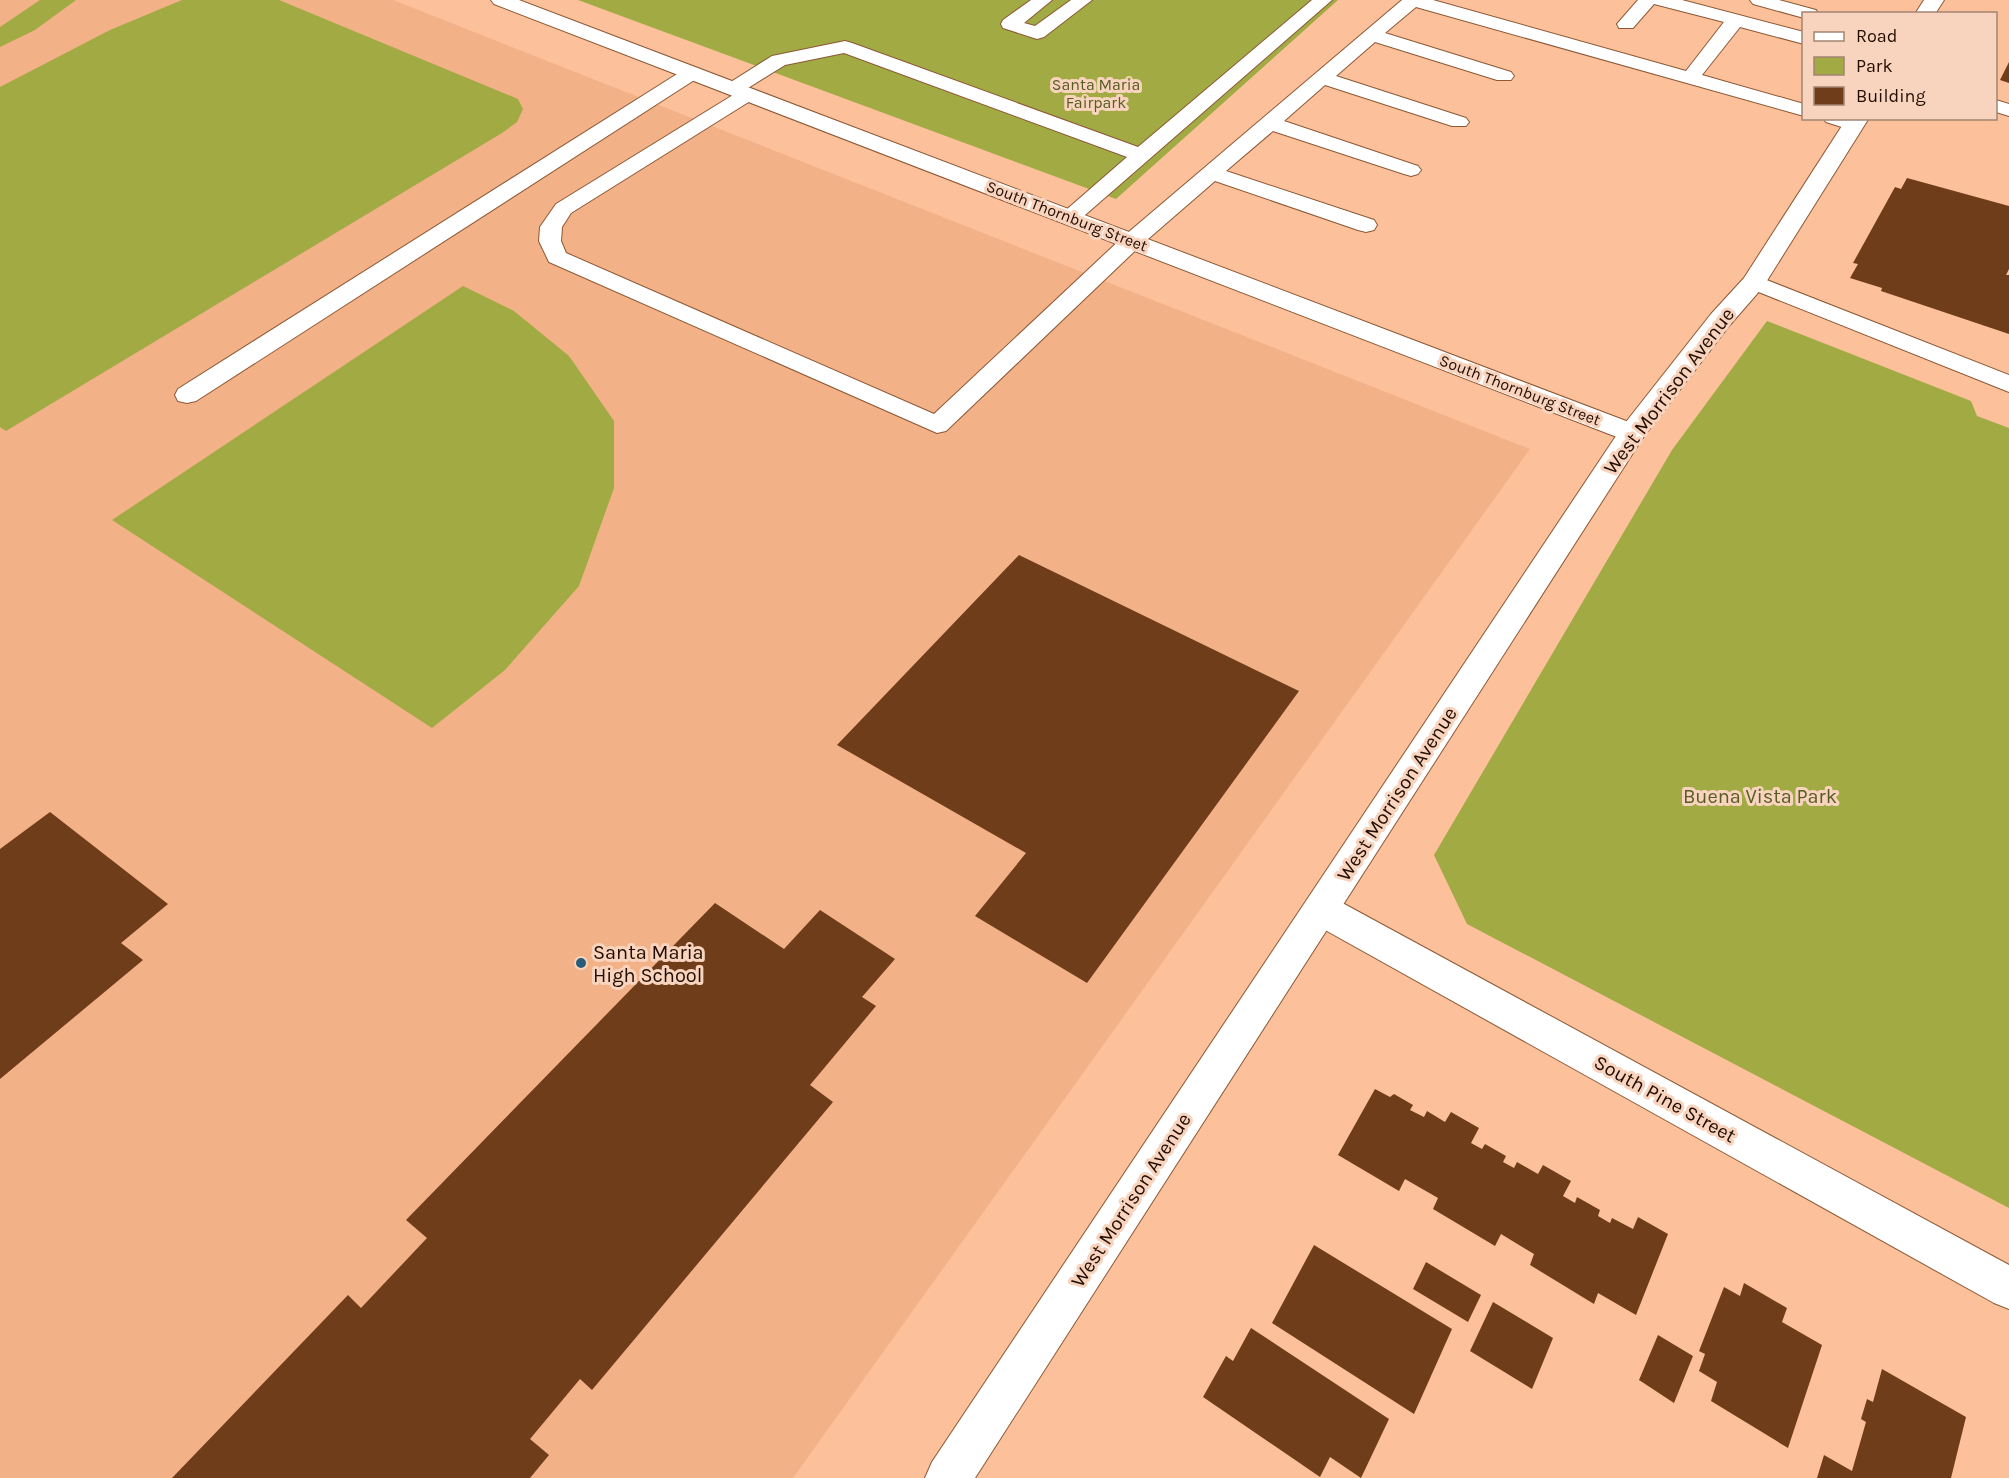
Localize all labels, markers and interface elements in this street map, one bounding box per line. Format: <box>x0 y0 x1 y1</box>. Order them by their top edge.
legend <box>1802 12 1997 120</box>
text: Road <box>1856 25 1897 47</box>
text: Park <box>1856 55 1893 77</box>
park label: Santa Maria Fairpark <box>1052 75 1140 112</box>
text: Building <box>1856 85 1926 107</box>
street label: South Thornburg Street <box>984 177 1150 255</box>
street label: West Morrison Avenue <box>1599 303 1739 479</box>
street label: South Thornburg Street <box>1437 351 1603 429</box>
street label: West Morrison Avenue <box>1332 703 1462 885</box>
park label: Buena Vista Park <box>1683 785 1837 808</box>
place label: Santa Maria High School <box>593 941 704 987</box>
marker: Santa Maria High School <box>574 956 588 970</box>
street label: South Pine Street <box>1590 1051 1740 1148</box>
street label: West Morrison Avenue <box>1066 1109 1196 1291</box>

